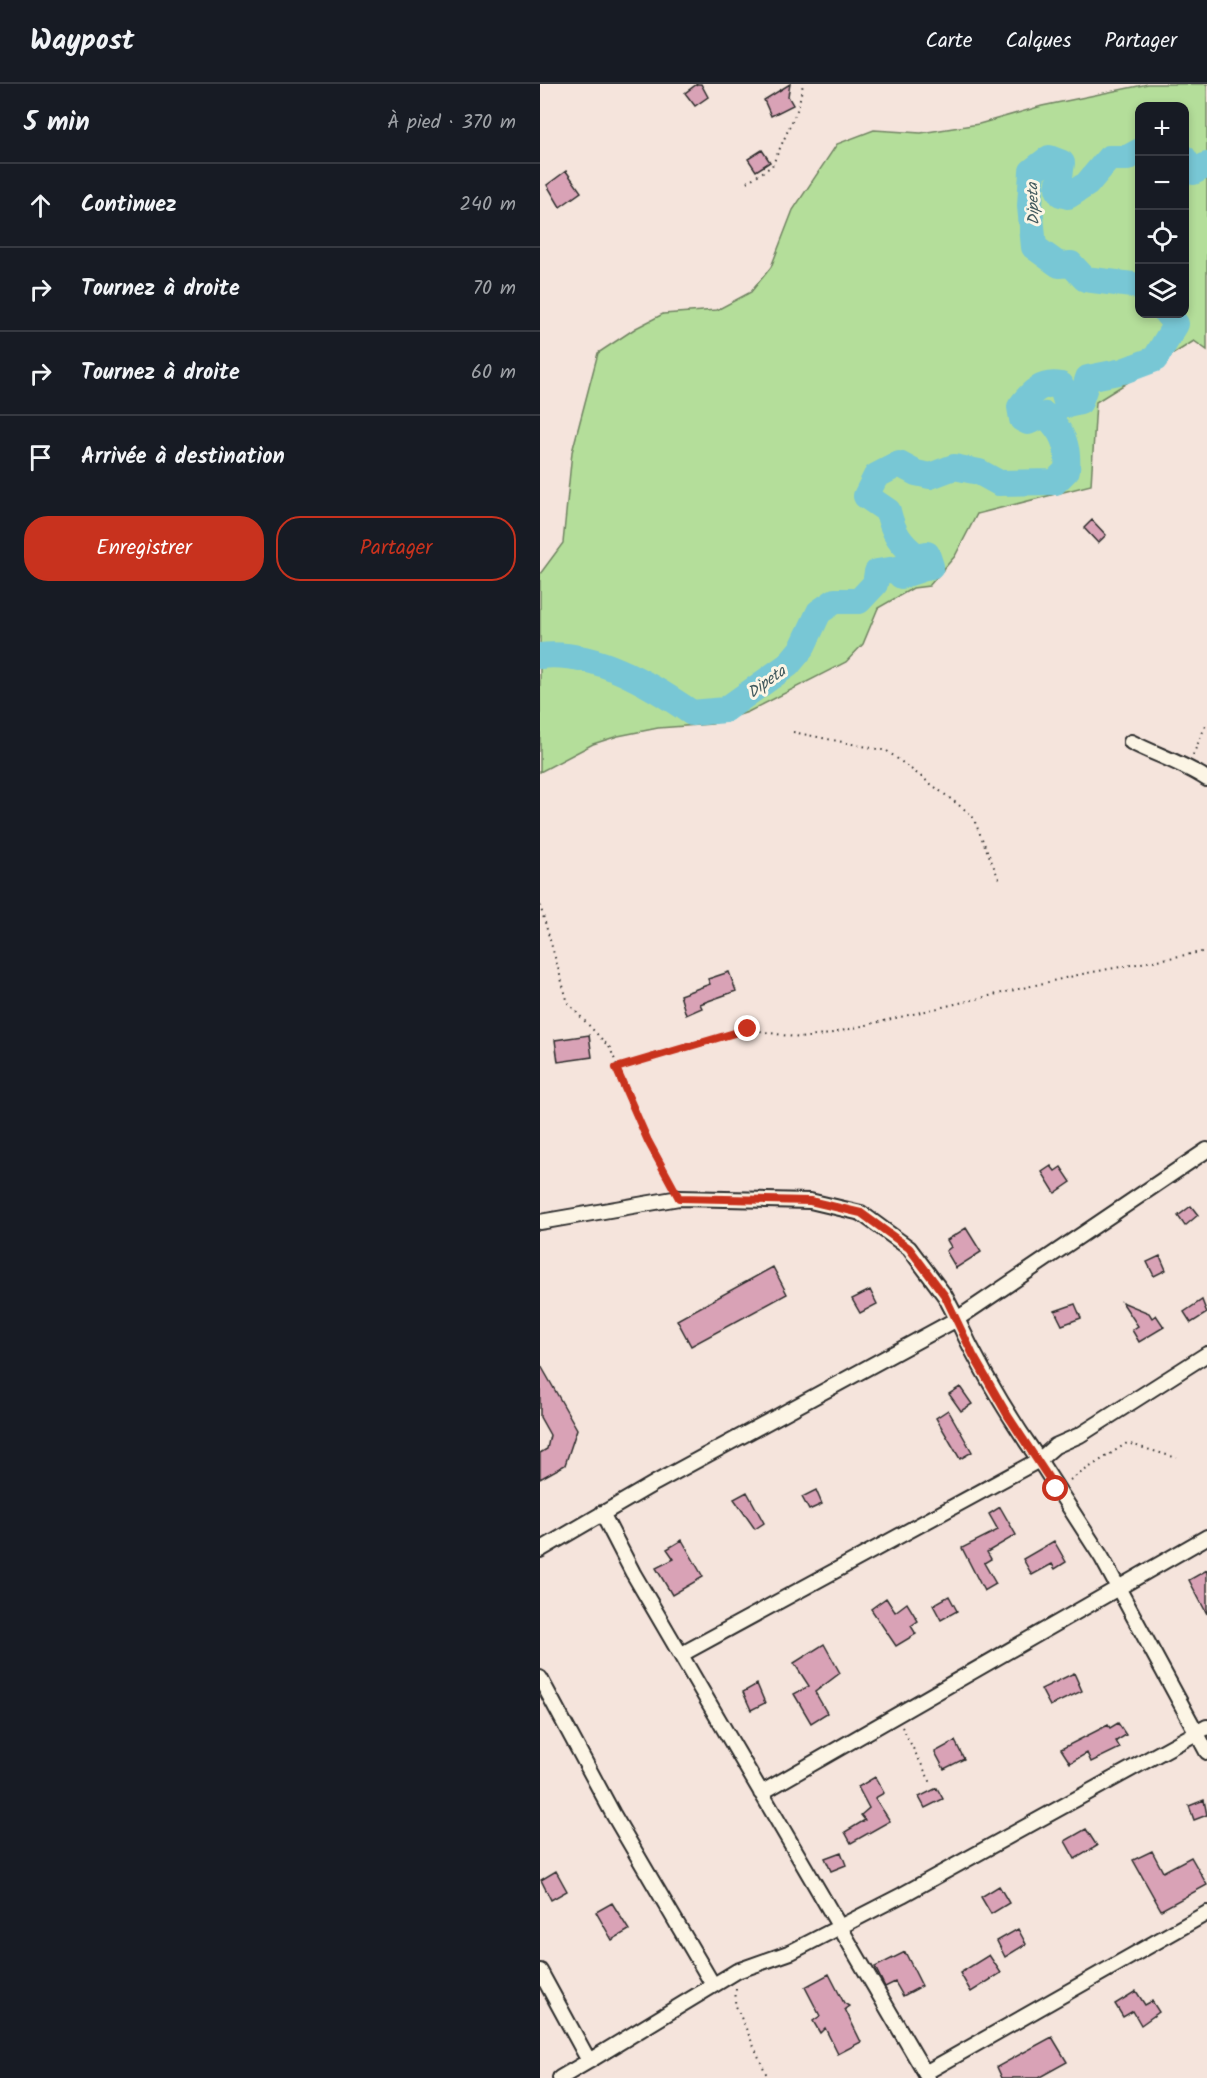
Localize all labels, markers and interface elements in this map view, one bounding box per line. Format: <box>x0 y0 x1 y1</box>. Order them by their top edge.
text: Waypost <box>30 19 134 64</box>
text: Carte <box>925 25 972 58</box>
text: Calques <box>1005 25 1071 58</box>
text: Partager <box>1104 25 1177 58</box>
text: 5 min <box>24 102 90 144</box>
map controls <box>1135 102 1189 318</box>
button: + <box>1135 102 1189 156</box>
text: À pied · 370 m <box>387 107 516 139</box>
button: − <box>1135 156 1189 210</box>
water label: Dipeta <box>1020 181 1047 226</box>
text: Continuez <box>81 188 177 223</box>
icon: ahead <box>24 189 57 222</box>
text: 240 m <box>459 189 516 221</box>
button: locate <box>1135 210 1189 264</box>
button: layers <box>1135 264 1189 318</box>
text: Tournez à droite <box>81 272 240 307</box>
icon: right <box>24 273 57 306</box>
text: 70 m <box>473 273 516 305</box>
text: Tournez à droite <box>81 356 240 391</box>
icon: right <box>24 357 57 390</box>
text: 60 m <box>471 357 516 389</box>
text: Arrivée à destination <box>81 440 285 475</box>
icon: arrive <box>24 441 57 474</box>
button: Enregistrer <box>24 516 264 581</box>
button: Partager <box>276 516 516 581</box>
water label: Dipeta <box>742 659 793 705</box>
route end <box>734 1015 760 1041</box>
route start <box>1042 1475 1068 1501</box>

